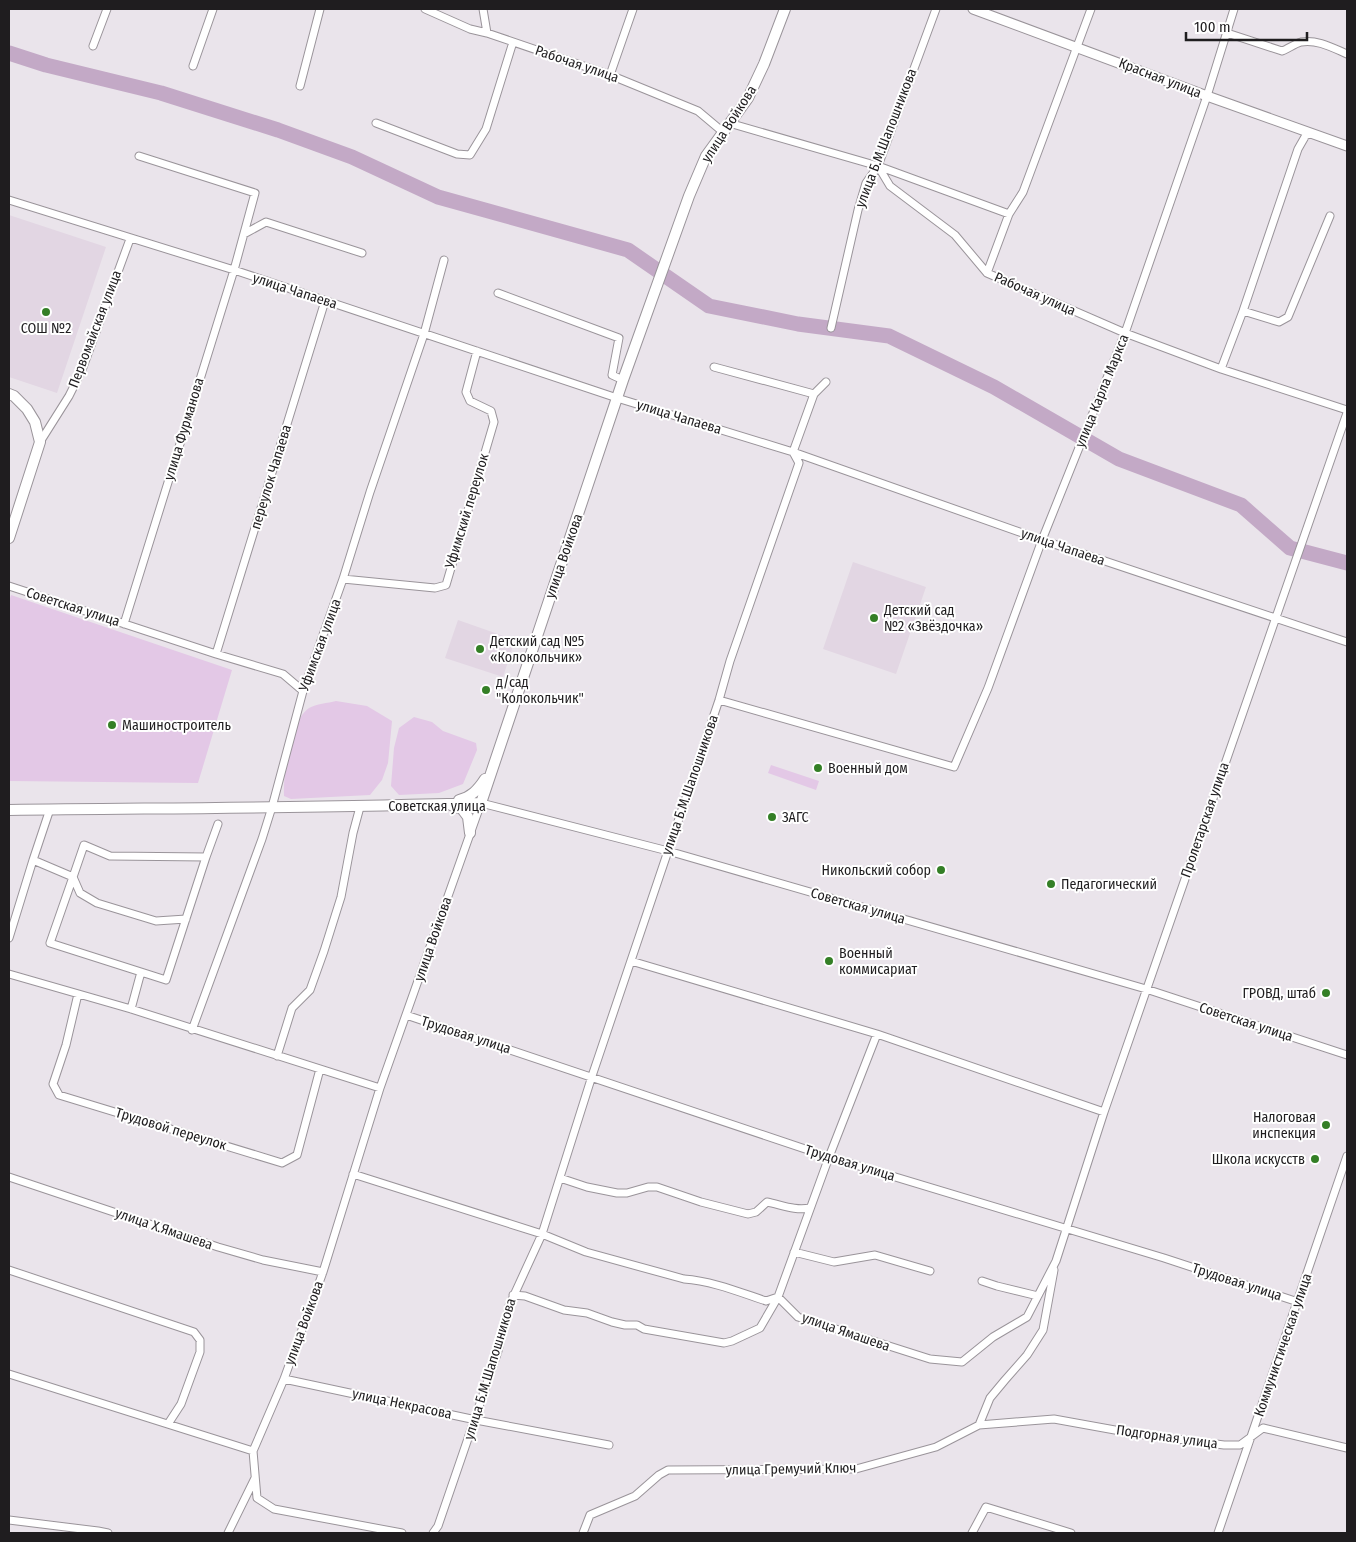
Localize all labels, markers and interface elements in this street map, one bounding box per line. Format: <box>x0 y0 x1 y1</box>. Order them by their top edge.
scale bar <box>1186 10 1307 42</box>
text: 100 m <box>1194 18 1231 36</box>
street label: Рабочая улица <box>533 42 621 86</box>
street label: Красная улица <box>1116 54 1204 102</box>
street label: улица Б.М.Шапошникова <box>852 66 920 210</box>
street label: улица Войкова <box>698 82 760 166</box>
street label: Первомайская улица <box>65 268 125 390</box>
street label: улица Чапаева <box>251 269 340 313</box>
street label: Рабочая улица <box>992 269 1078 320</box>
marker: СОШ №2 <box>40 306 52 318</box>
place label: СОШ №2 <box>21 320 71 337</box>
street label: улица Карла Маркса <box>1072 332 1133 450</box>
street label: улица Фурманова <box>160 376 208 482</box>
street label: улица Чапаева <box>635 396 724 438</box>
street label: переулок Чапаева <box>247 422 295 531</box>
street label: Уфимский переулок <box>441 451 493 571</box>
street label: улица Войкова <box>542 511 586 601</box>
street label: улица Чапаева <box>1019 525 1107 569</box>
street label: Советская улица <box>24 584 122 630</box>
street label: Уфимская улица <box>295 596 345 694</box>
place label: Детский сад №2 «Звёздочка» <box>883 602 983 635</box>
marker: Детский сад №2 «Звёздочка» <box>868 612 880 624</box>
place label: Детский сад №5 «Колокольчик» <box>489 633 584 666</box>
marker: Детский сад №5 «Колокольчик» <box>474 643 486 655</box>
place label: д/сад "Колокольчик" <box>496 674 584 707</box>
marker: д/сад "Колокольчик" <box>480 684 492 696</box>
street label: улица Б.М.Шапошникова <box>658 712 722 857</box>
place label: Машиностроитель <box>122 717 231 734</box>
marker: Машиностроитель <box>106 719 118 731</box>
place label: Военный дом <box>828 760 908 777</box>
street label: Пролетарская улица <box>1177 760 1233 880</box>
marker: Военный дом <box>812 762 824 774</box>
street label: Советская улица <box>388 798 486 815</box>
place label: ЗАГС <box>782 809 809 826</box>
marker: ЗАГС <box>766 811 778 823</box>
place label: Никольский собор <box>822 862 931 879</box>
marker: Никольский собор <box>935 864 947 876</box>
place label: Педагогический <box>1061 876 1157 893</box>
marker: Педагогический <box>1045 878 1057 890</box>
street label: Советская улица <box>809 884 907 928</box>
street label: улица Войкова <box>411 894 455 984</box>
place label: Военный коммисариат <box>839 945 918 978</box>
marker: Военный коммисариат <box>823 955 835 967</box>
place label: ГРОВД, штаб <box>1242 985 1316 1002</box>
marker: ГРОВД, штаб <box>1320 987 1332 999</box>
street label: Советская улица <box>1197 999 1295 1045</box>
street label: Трудовая улица <box>419 1012 513 1058</box>
street label: Трудовой переулок <box>113 1104 229 1154</box>
place label: Налоговая инспекция <box>1252 1109 1316 1142</box>
marker: Налоговая инспекция <box>1320 1119 1332 1131</box>
street label: Трудовая улица <box>803 1141 897 1185</box>
place label: Школа искусств <box>1212 1151 1305 1168</box>
marker: Школа искусств <box>1309 1153 1321 1165</box>
street label: улица Х.Ямашева <box>113 1204 215 1254</box>
street label: Трудовая улица <box>1190 1259 1284 1305</box>
street label: Коммунистическая улица <box>1250 1271 1316 1419</box>
street label: улица Войкова <box>281 1278 327 1367</box>
street label: улица Б.М.Шапошникова <box>460 1296 520 1442</box>
street label: улица Ямашева <box>800 1309 892 1355</box>
street label: улица Некрасова <box>351 1385 453 1423</box>
street label: Подгорная улица <box>1115 1421 1219 1453</box>
street label: улица Гремучий Ключ <box>726 1459 856 1479</box>

